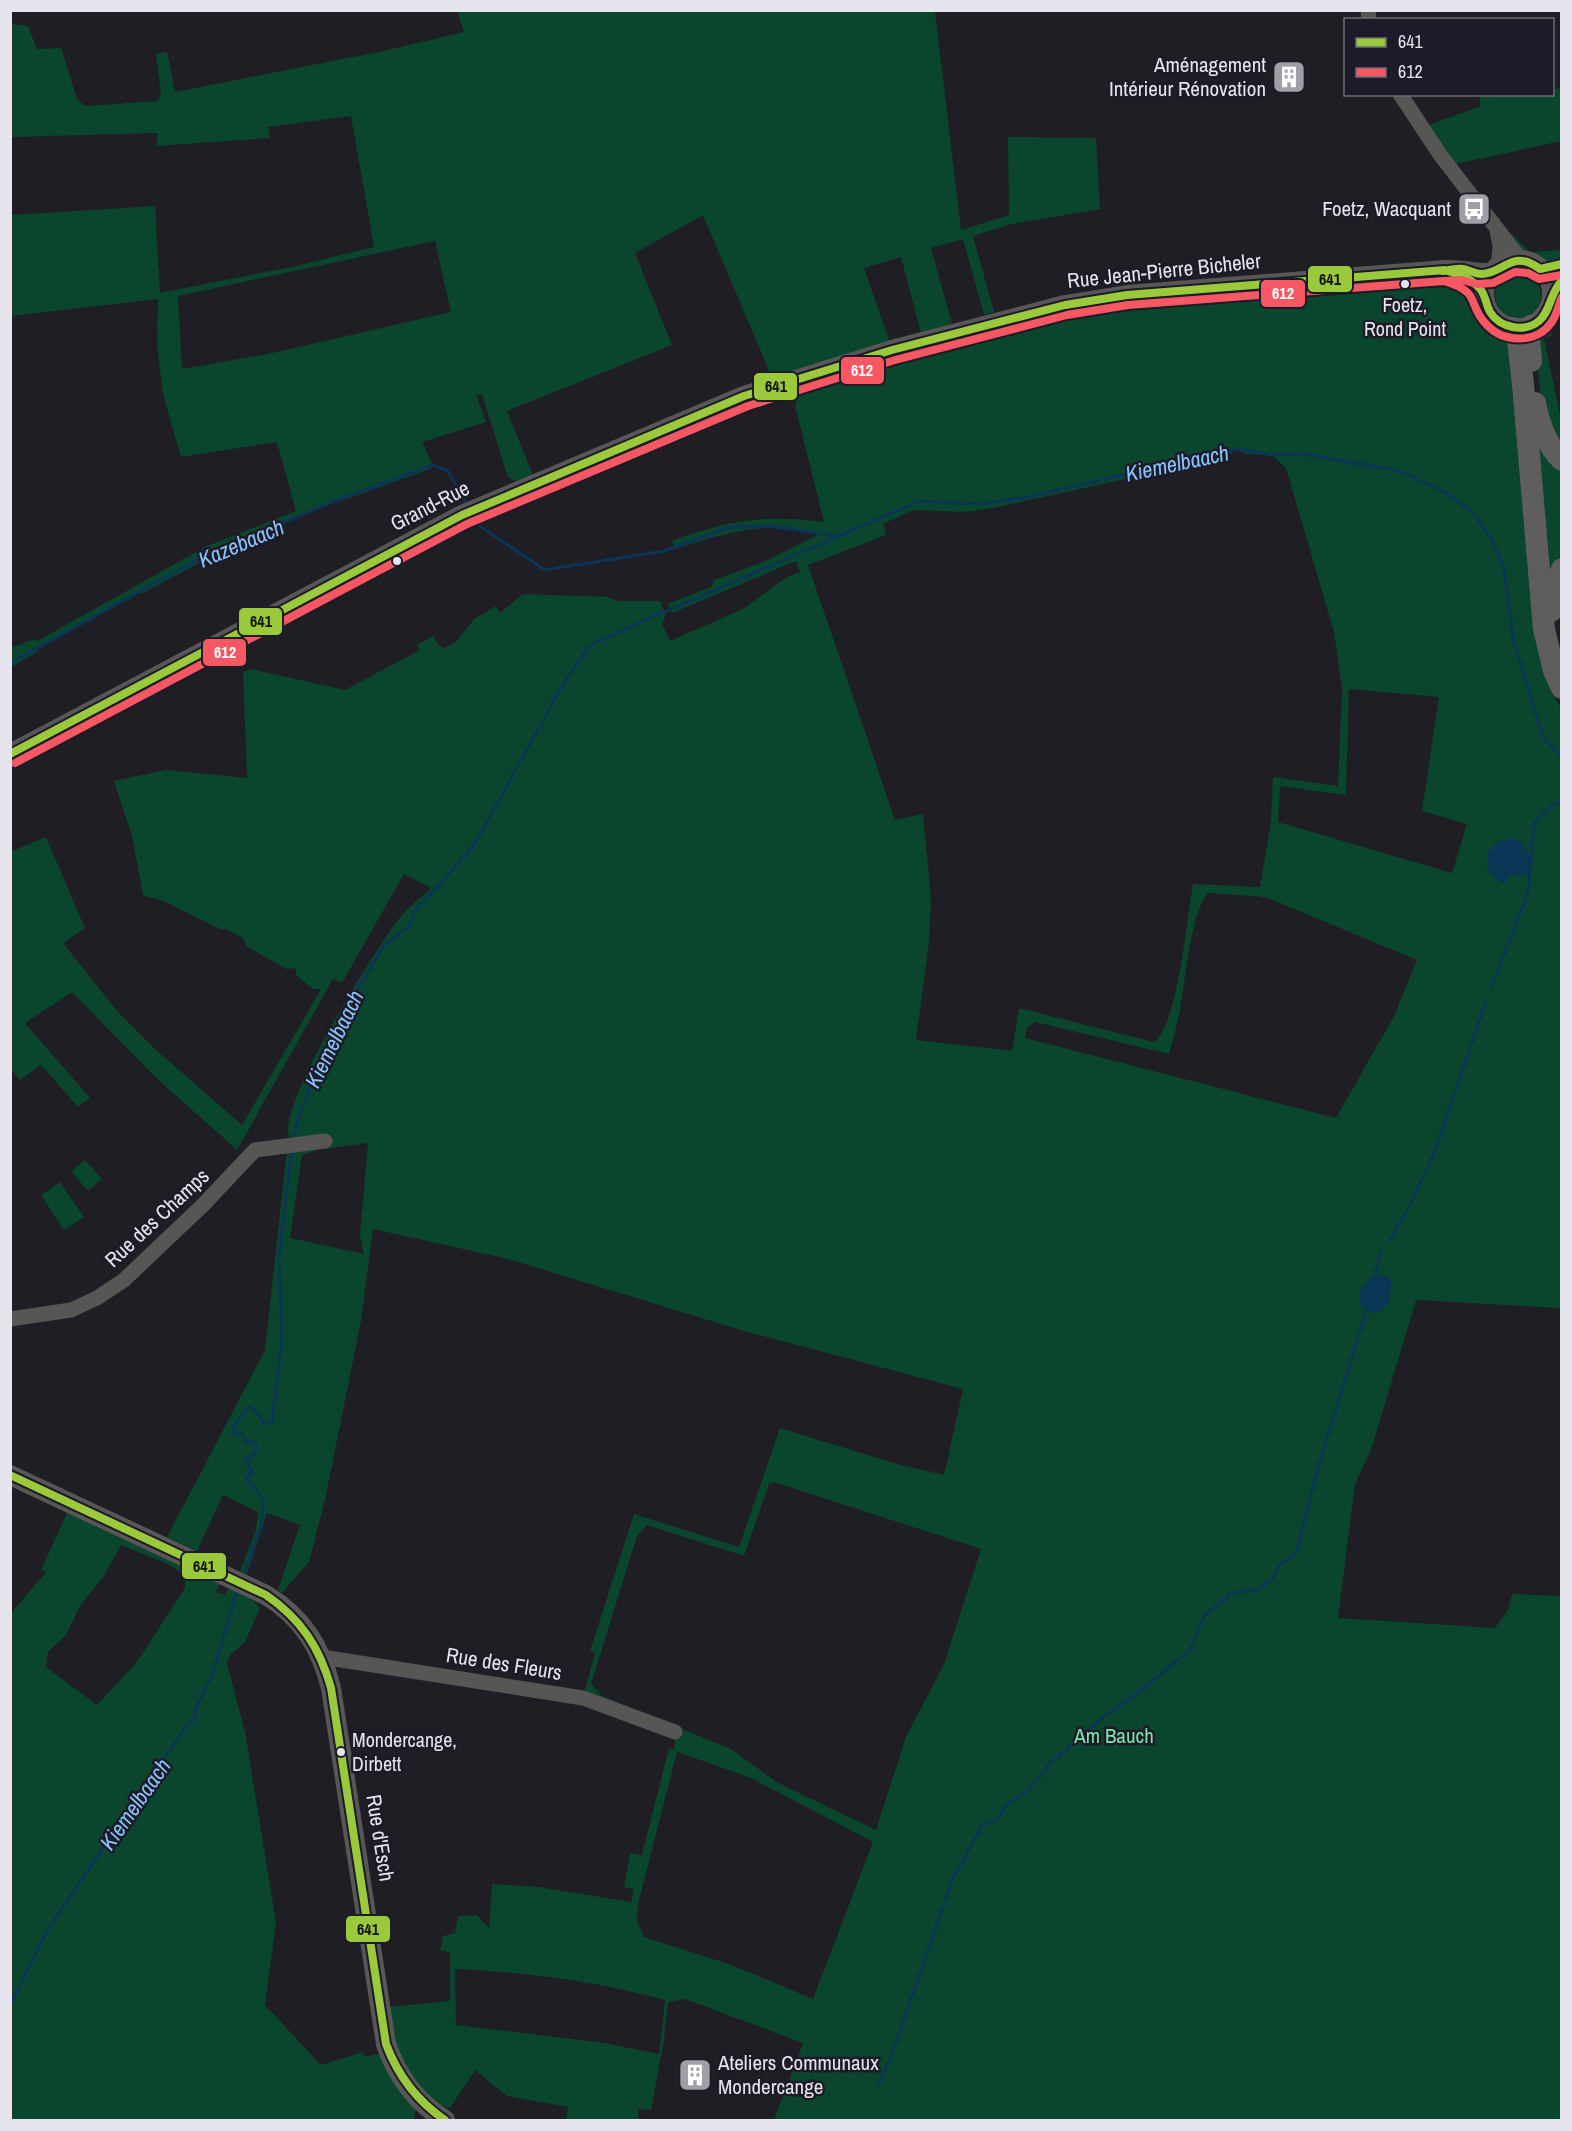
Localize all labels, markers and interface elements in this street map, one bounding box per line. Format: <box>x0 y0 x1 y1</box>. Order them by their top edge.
legend <box>1344 18 1554 96</box>
text: 641 <box>1398 29 1423 54</box>
place label: Aménagement Intérieur Rénovation <box>1109 50 1266 103</box>
building icon: Aménagement Intérieur Rénovation <box>1271 59 1307 95</box>
text: 612 <box>1398 59 1423 84</box>
bus stop icon: Foetz, Wacquant <box>1456 191 1492 227</box>
place label: Foetz, Wacquant <box>1322 194 1451 223</box>
street label: Rue Jean-Pierre Bicheler <box>1066 246 1262 295</box>
line badge: 641 <box>1307 265 1353 293</box>
text: 641 <box>1319 268 1342 290</box>
marker: Foetz, Rond Point <box>1399 278 1411 290</box>
line badge: 612 <box>1260 279 1306 308</box>
text: 612 <box>1272 282 1294 304</box>
place label: Foetz, Rond Point <box>1364 291 1446 342</box>
line badge: 612 <box>840 356 885 385</box>
text: 612 <box>851 359 873 381</box>
line badge: 641 <box>753 372 798 401</box>
text: 641 <box>765 375 788 397</box>
water label: Kiemelbaach <box>1122 437 1232 489</box>
street label: Grand-Rue <box>385 473 474 538</box>
water label: Kazebaach <box>194 512 288 574</box>
unlabelled marker <box>391 555 403 567</box>
line badge: 641 <box>238 607 283 636</box>
text: 641 <box>250 610 273 632</box>
line badge: 612 <box>202 638 247 667</box>
text: 612 <box>214 641 236 663</box>
water label: Kiemelbaach <box>297 985 371 1093</box>
street label: Rue des Champs <box>98 1162 215 1274</box>
line badge: 641 <box>181 1552 227 1580</box>
text: 641 <box>193 1555 216 1577</box>
street label: Rue des Fleurs <box>444 1640 564 1687</box>
park label: Am Bauch <box>1073 1721 1154 1750</box>
place label: Mondercange, Dirbett <box>352 1726 457 1777</box>
marker: Mondercange, Dirbett <box>335 1746 347 1758</box>
water label: Kiemelbaach <box>93 1752 177 1856</box>
street label: Rue d'Esch <box>359 1792 402 1883</box>
line badge: 641 <box>345 1915 391 1943</box>
text: 641 <box>357 1918 380 1940</box>
place label: Ateliers Communaux Mondercange <box>717 2048 879 2101</box>
building icon: Ateliers Communaux Mondercange <box>677 2057 713 2093</box>

